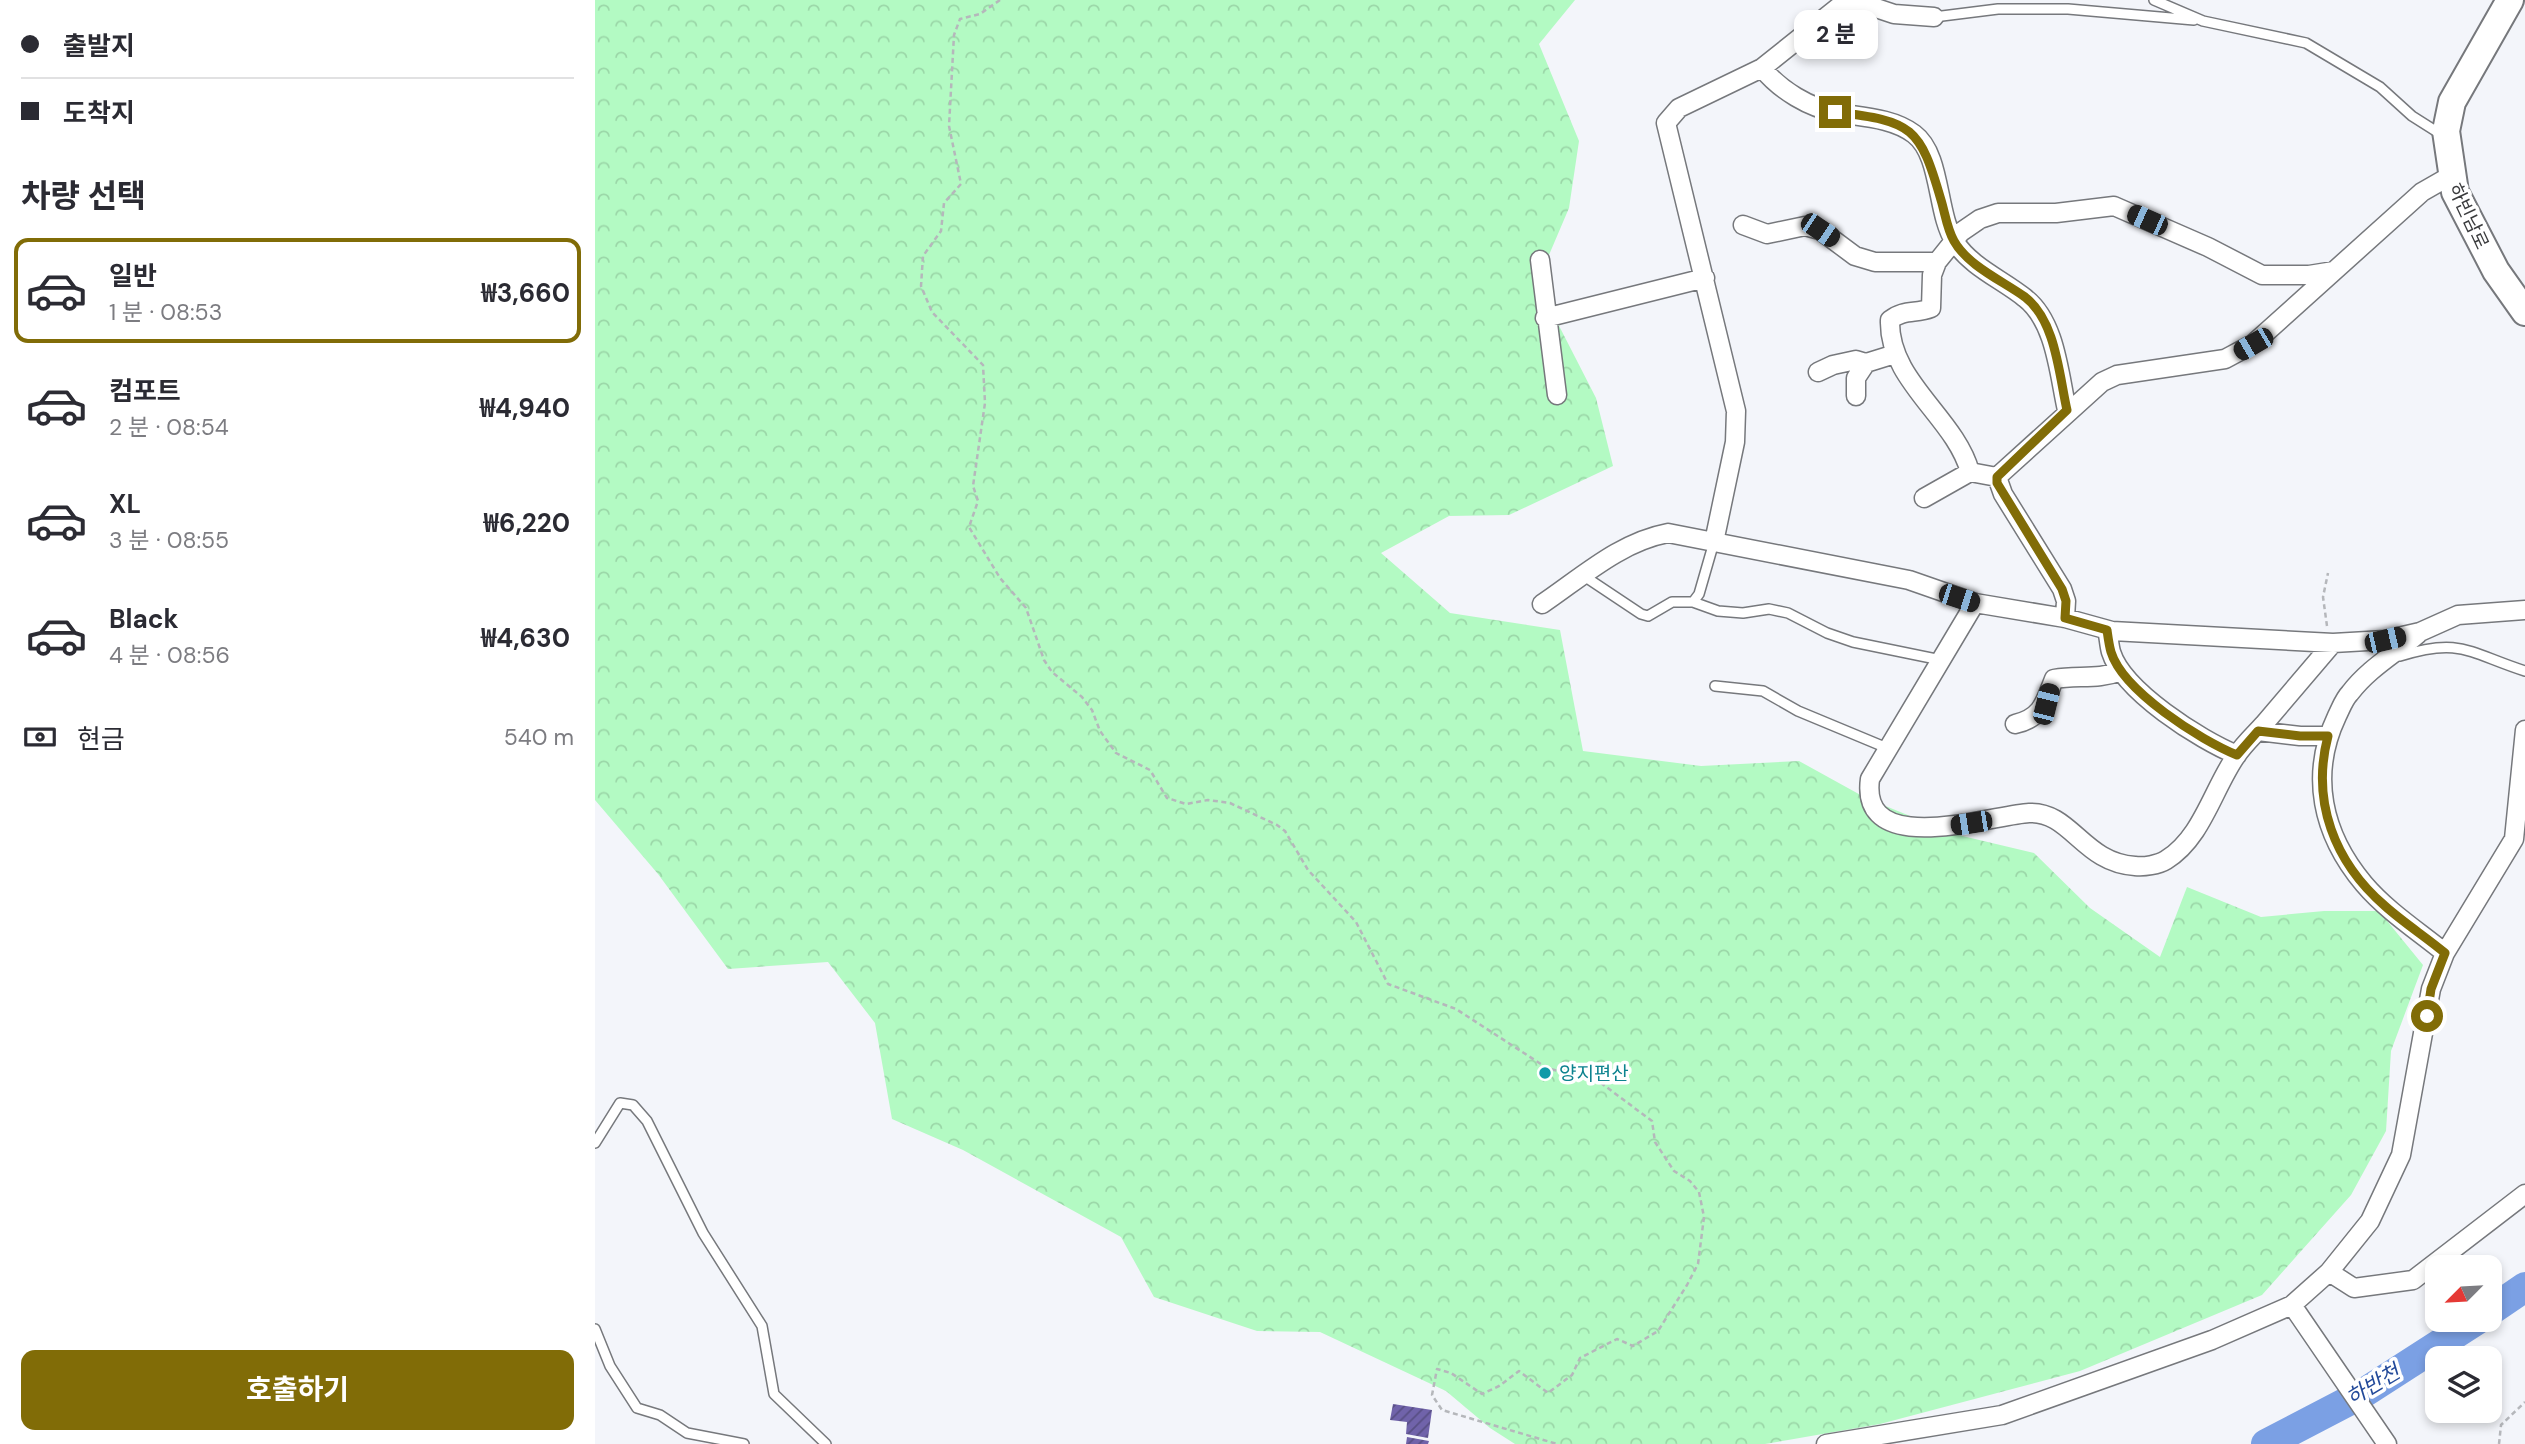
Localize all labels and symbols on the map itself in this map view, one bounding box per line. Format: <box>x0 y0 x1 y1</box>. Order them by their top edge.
callout: 2 분 <box>1793 10 1877 60</box>
route end <box>1819 96 1851 128</box>
street label: 하빈남로 <box>2442 179 2495 253</box>
car <box>2124 202 2171 238</box>
car <box>1797 210 1844 250</box>
car <box>2230 324 2277 364</box>
car <box>1936 582 1983 614</box>
car <box>2363 625 2408 655</box>
car <box>2031 681 2062 727</box>
car <box>1949 809 1994 837</box>
route start <box>2411 1000 2443 1032</box>
place label: 양지편산 <box>1559 1061 1629 1086</box>
marker: 양지편산 <box>1537 1065 1553 1081</box>
north arrow <box>2425 1255 2503 1332</box>
water label: 하반천 <box>2341 1357 2407 1412</box>

